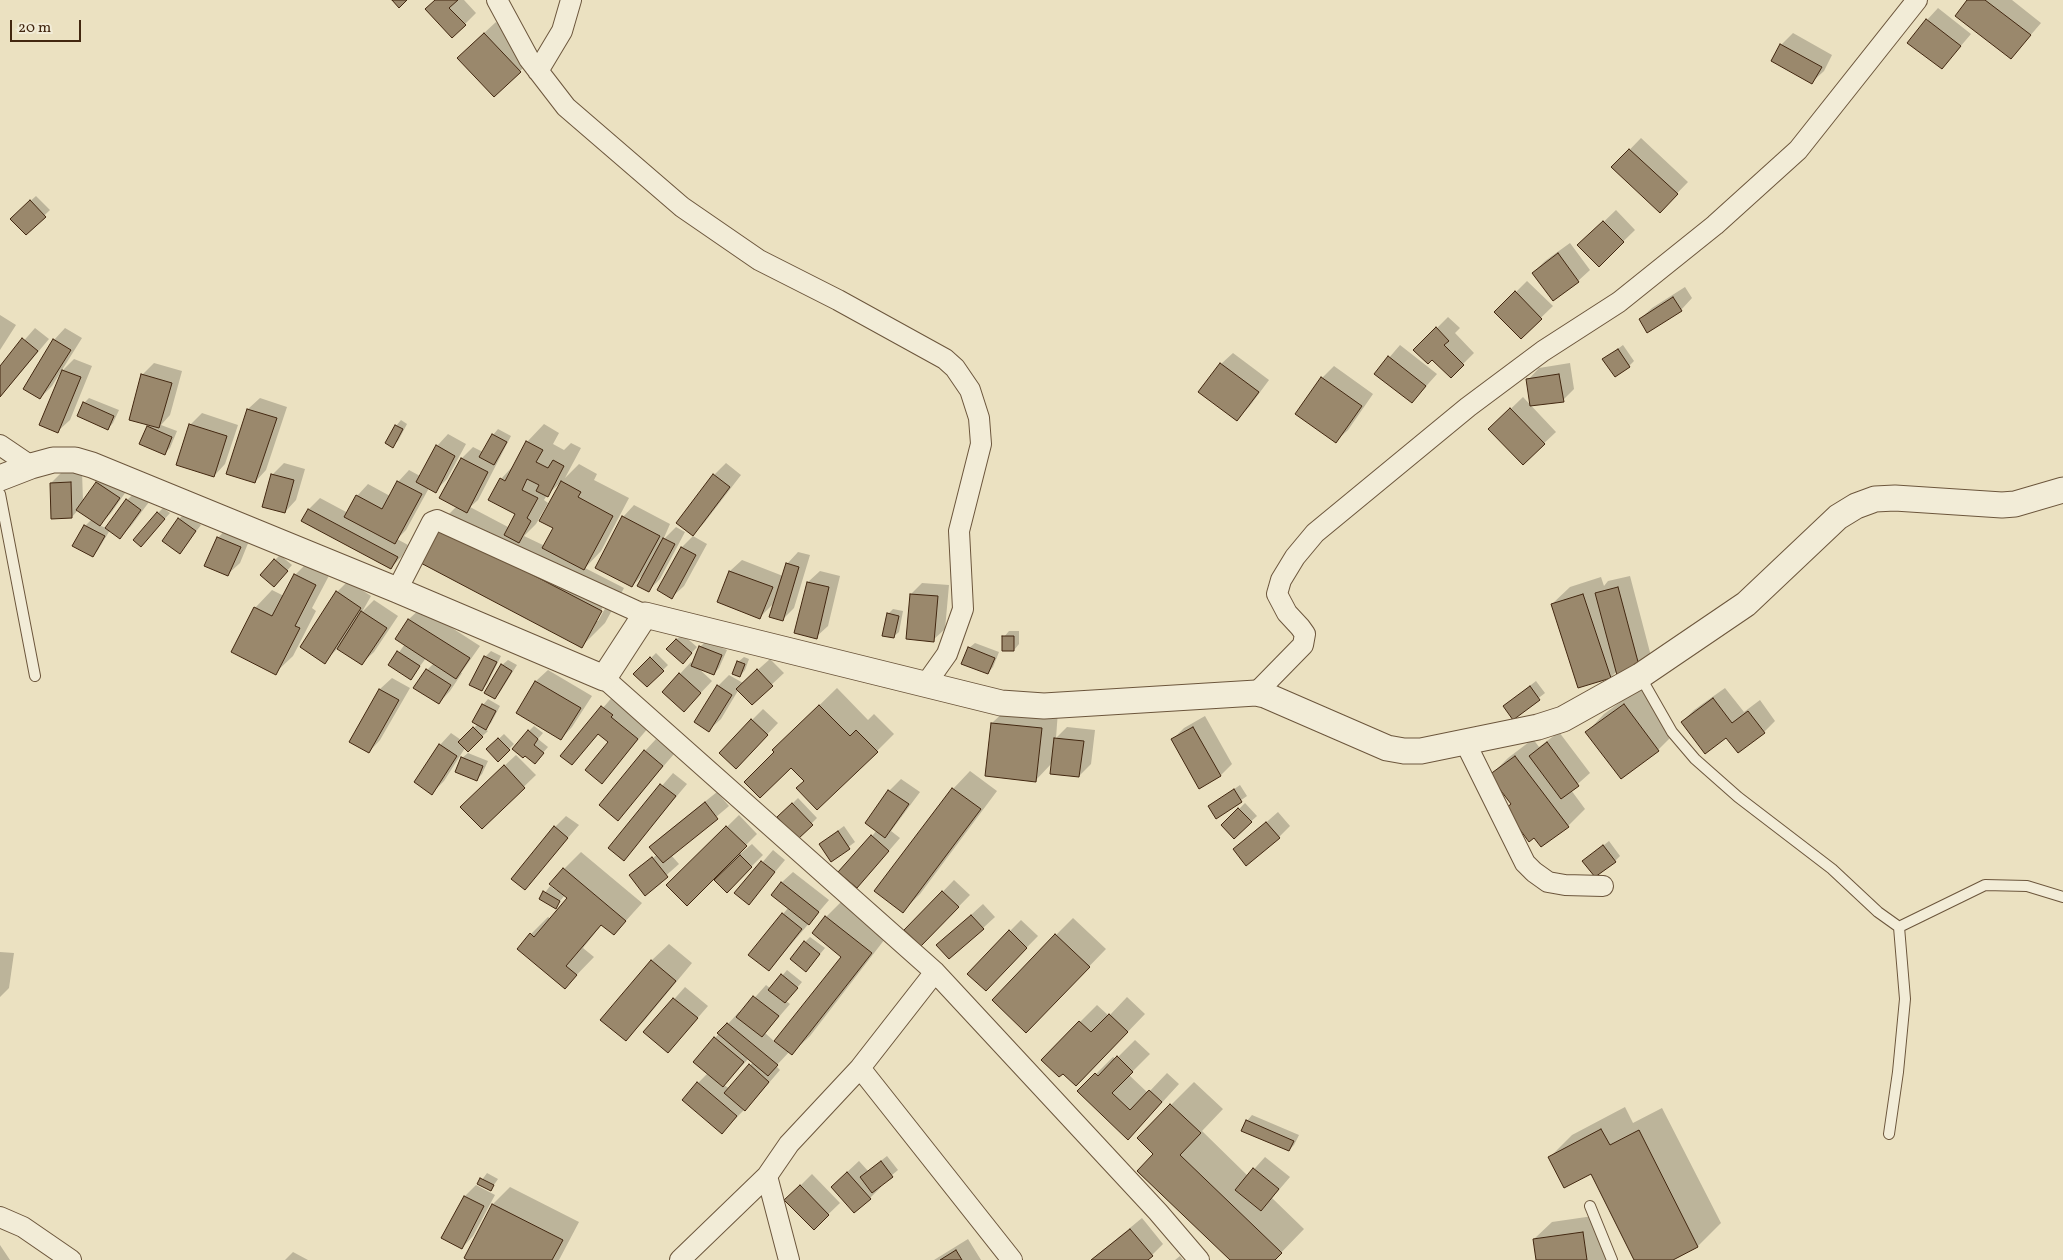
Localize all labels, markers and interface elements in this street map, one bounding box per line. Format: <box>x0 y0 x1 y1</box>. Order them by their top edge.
scale bar <box>12 10 84 42</box>
text: 20 m <box>18 18 51 39</box>

